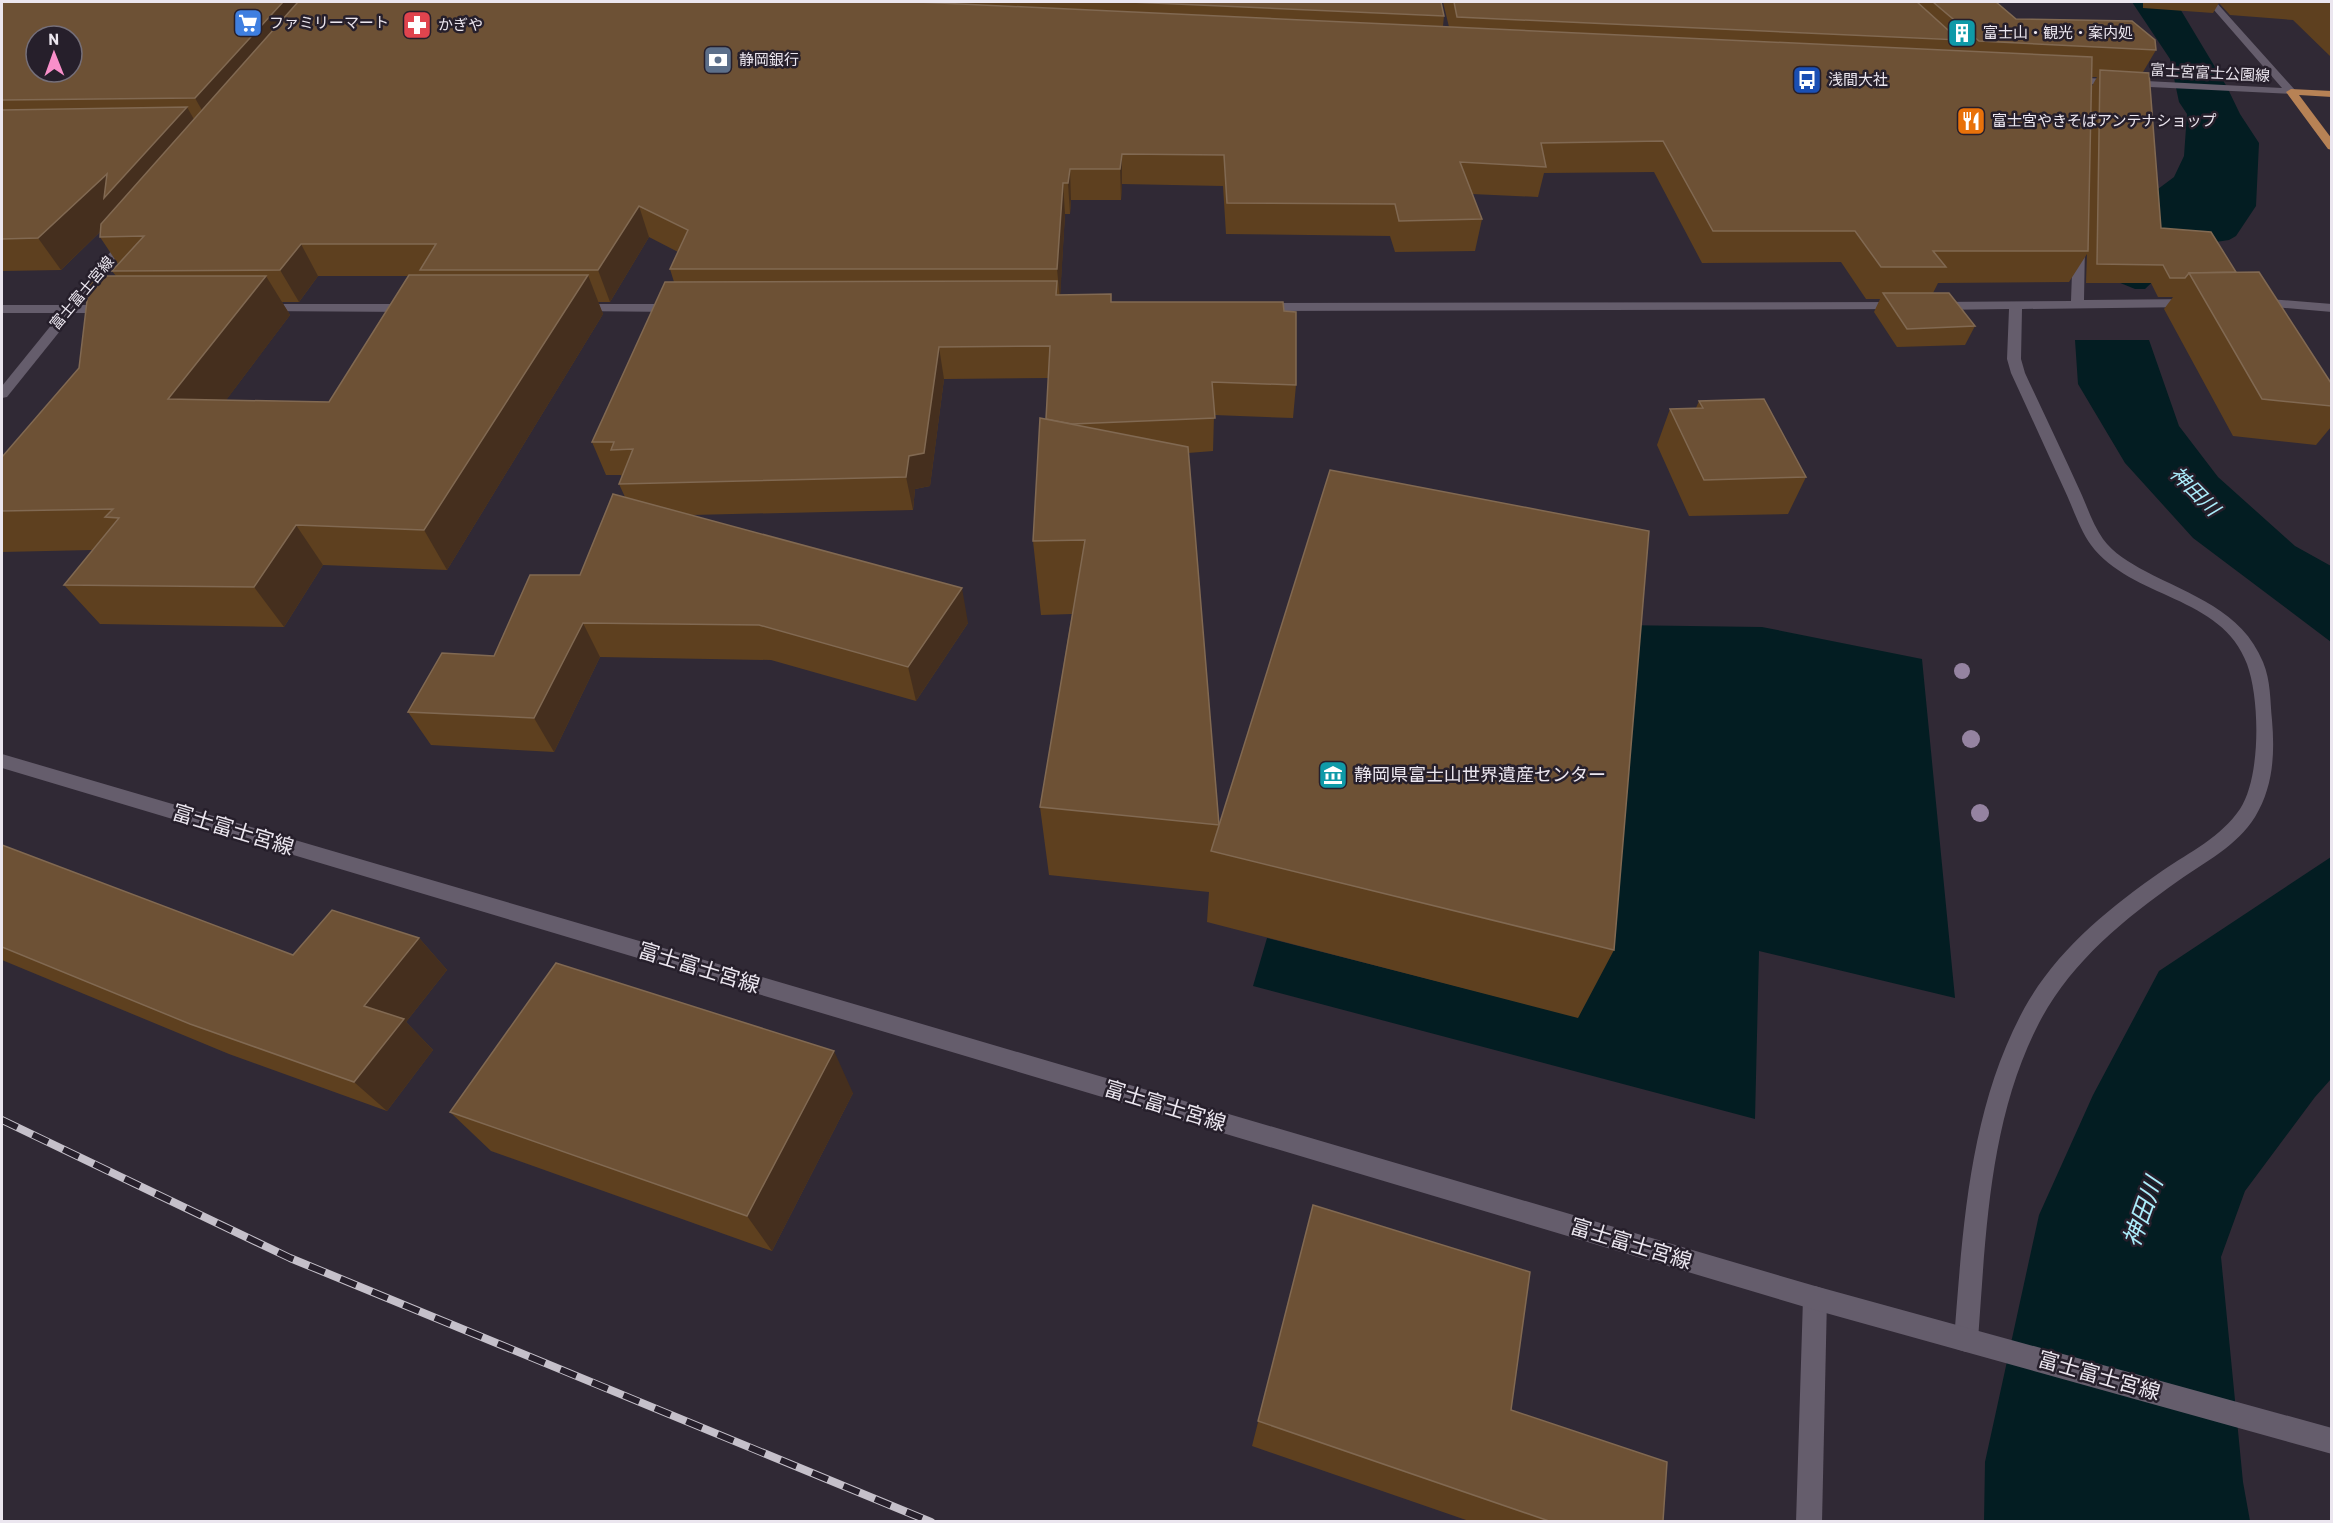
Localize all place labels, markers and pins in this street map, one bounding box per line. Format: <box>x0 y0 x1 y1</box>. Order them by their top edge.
supermarket icon: ファミリーマート <box>232 7 264 39</box>
pharmacy icon: かぎや <box>401 9 433 41</box>
place label: ファミリーマート <box>269 13 389 31</box>
place label: かぎや <box>438 15 483 33</box>
building icon: 富士山・観光・案内処 <box>1946 17 1978 49</box>
place label: 富士山・観光・案内処 <box>1983 23 2133 41</box>
bank icon: 静岡銀行 <box>702 44 734 76</box>
place label: 静岡銀行 <box>739 50 799 68</box>
bus stop icon: 浅間大社 <box>1791 64 1823 96</box>
place label: 浅間大社 <box>1828 70 1888 88</box>
restaurant icon: 富士宮やきそばアンテナショップ <box>1955 105 1987 137</box>
place label: 富士宮やきそばアンテナショップ <box>1992 111 2216 129</box>
museum icon: 静岡県富士山世界遺産センター <box>1317 759 1349 791</box>
place label: 静岡県富士山世界遺産センター <box>1354 763 1606 785</box>

